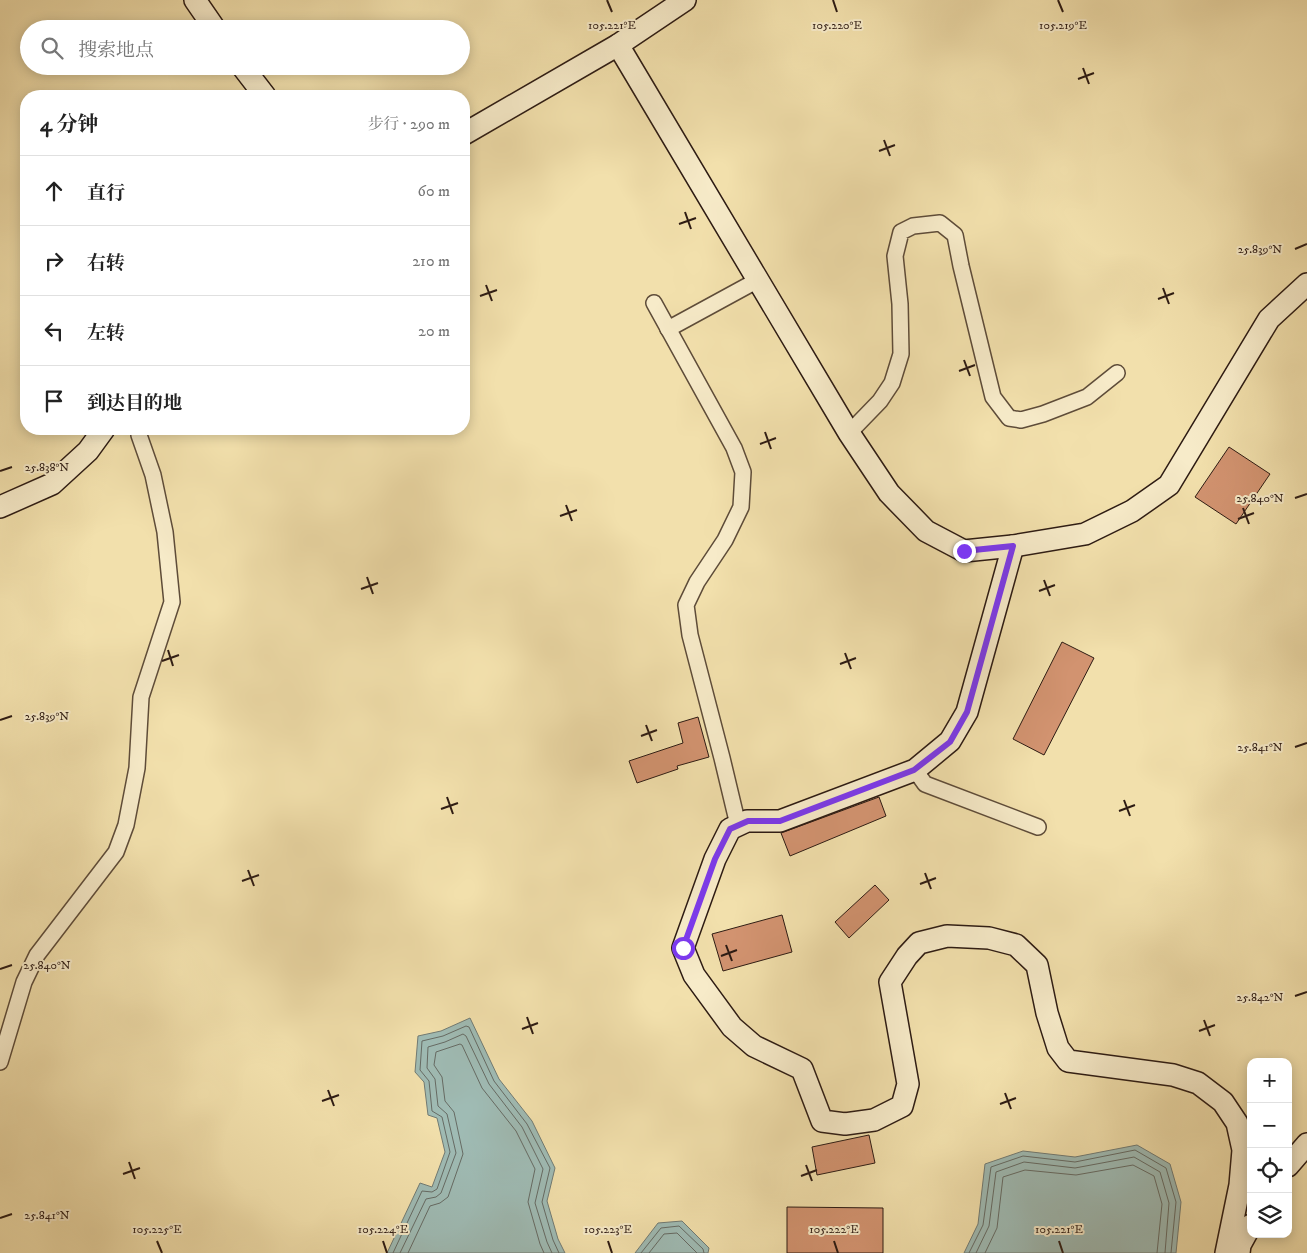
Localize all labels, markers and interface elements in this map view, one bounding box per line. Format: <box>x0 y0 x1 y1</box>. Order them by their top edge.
text: 105.221°E <box>588 18 636 33</box>
text: 105.220°E <box>812 18 862 33</box>
text: 105.219°E <box>1039 18 1087 33</box>
search box <box>20 20 470 75</box>
icon: search <box>38 34 66 62</box>
text: 搜索地点 <box>78 39 154 62</box>
text: 4 分钟 <box>40 112 99 138</box>
text: 步行 · 290 m <box>367 114 450 134</box>
icon: ahead <box>40 177 68 205</box>
text: 60 m <box>418 181 450 201</box>
text: 直行 <box>87 182 125 205</box>
text: 25.839°N <box>1238 242 1282 257</box>
icon: right <box>40 247 68 275</box>
text: 210 m <box>412 251 450 271</box>
text: 右转 <box>87 252 125 275</box>
icon: left <box>40 317 68 345</box>
text: 20 m <box>418 321 450 341</box>
text: 左转 <box>87 322 125 345</box>
icon: arrive <box>40 387 68 415</box>
text: 到达目的地 <box>87 392 182 415</box>
text: 25.838°N <box>25 460 69 475</box>
text: 25.840°N <box>1236 491 1284 506</box>
route end <box>953 540 976 563</box>
text: 25.839°N <box>25 709 69 724</box>
text: 25.841°N <box>1237 740 1283 755</box>
route start <box>672 937 695 960</box>
text: 25.840°N <box>23 958 71 973</box>
text: 25.842°N <box>1237 990 1284 1005</box>
map controls <box>1247 1058 1292 1238</box>
button: + <box>1247 1058 1292 1103</box>
button: − <box>1247 1103 1292 1148</box>
button: locate <box>1247 1148 1292 1193</box>
button: layers <box>1247 1193 1292 1238</box>
text: 25.841°N <box>24 1208 70 1223</box>
text: 105.225°E <box>132 1222 182 1237</box>
text: 105.224°E <box>358 1222 409 1237</box>
text: 105.223°E <box>584 1222 632 1237</box>
text: 105.222°E <box>809 1222 859 1237</box>
text: 105.221°E <box>1035 1222 1083 1237</box>

